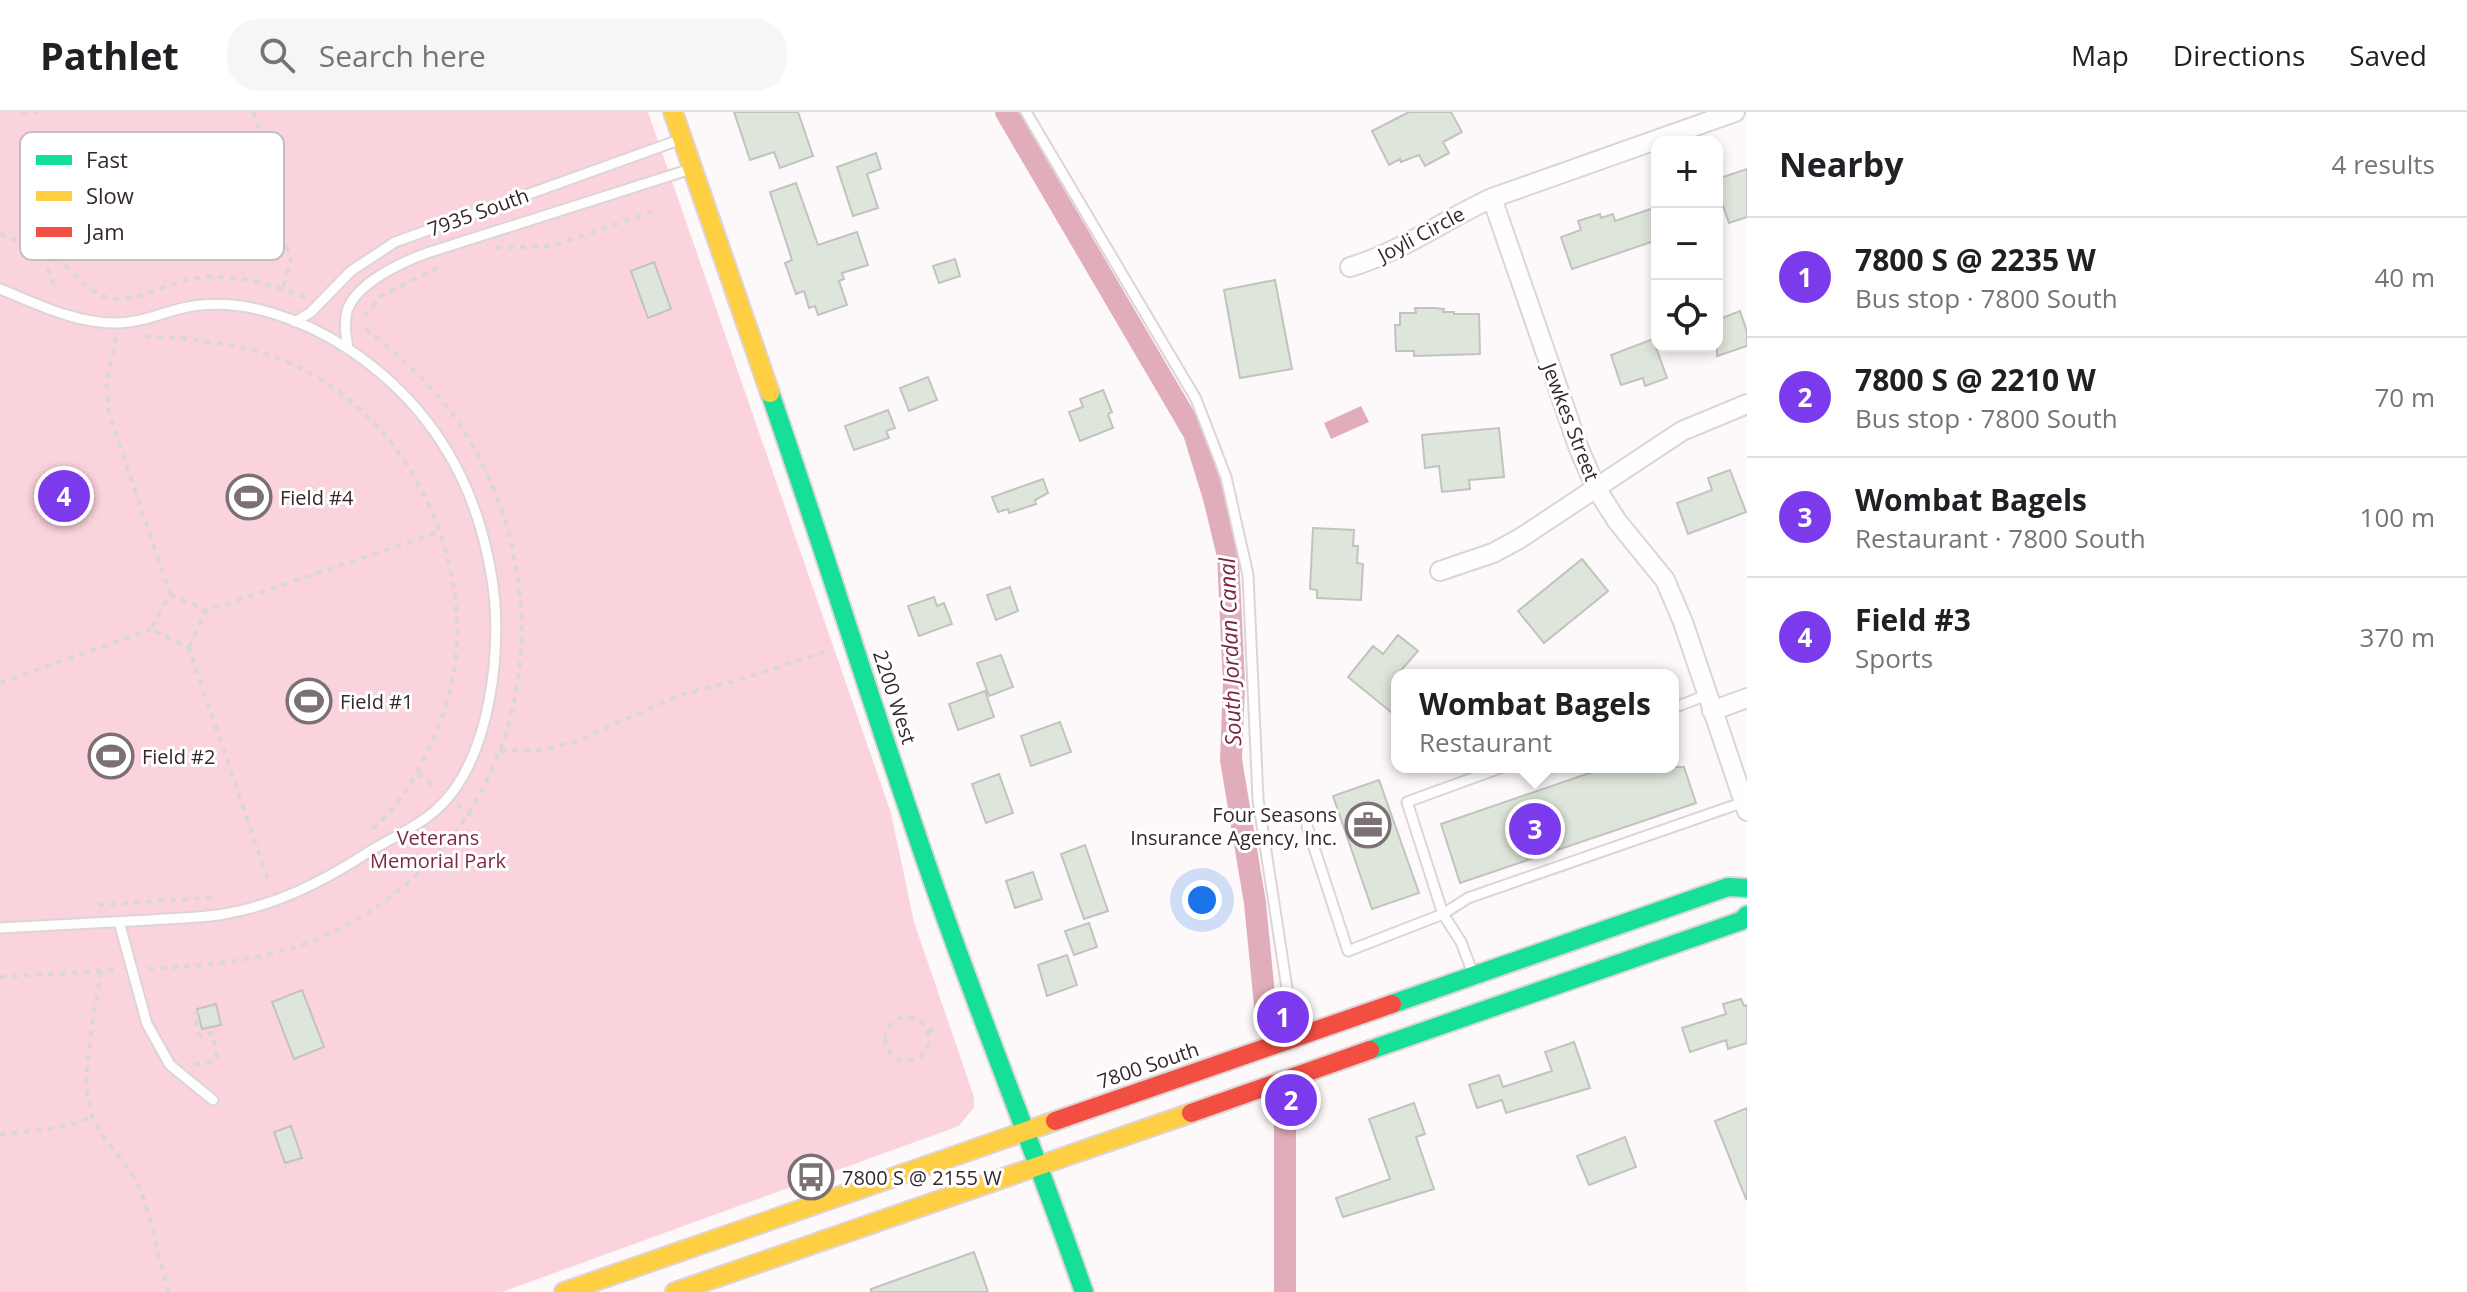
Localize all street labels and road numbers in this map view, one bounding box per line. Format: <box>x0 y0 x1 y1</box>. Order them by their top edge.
street label: 7935 South <box>424 181 532 243</box>
street label: Joyli Circle <box>1371 200 1469 269</box>
street label: Jewkes Street <box>1535 357 1606 485</box>
street label: 2200 West <box>867 647 923 747</box>
street label: 7800 South <box>1094 1035 1202 1095</box>

